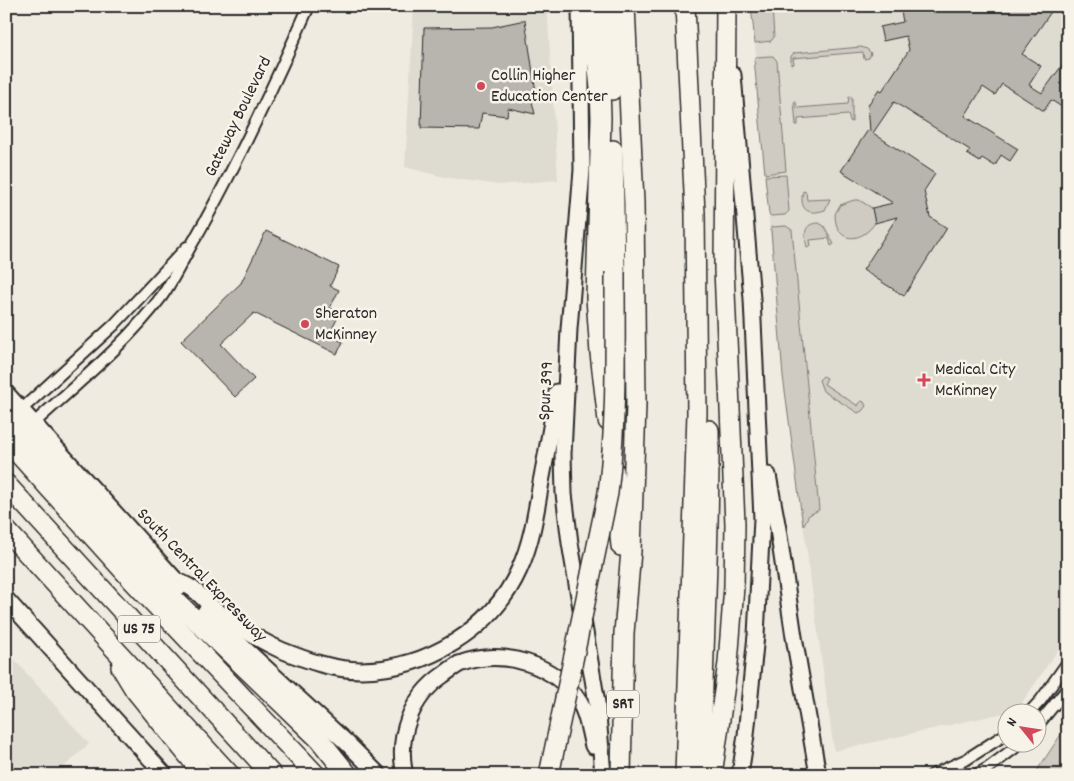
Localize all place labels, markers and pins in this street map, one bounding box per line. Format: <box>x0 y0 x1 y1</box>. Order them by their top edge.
place label: Collin Higher Education Center <box>491 64 608 110</box>
marker: Collin Higher Education Center <box>475 80 487 92</box>
place label: Sheraton McKinney <box>315 302 377 348</box>
marker: Sheraton McKinney <box>299 318 311 330</box>
place label: Medical City McKinney <box>935 358 1016 404</box>
marker: Medical City McKinney <box>917 373 931 387</box>

